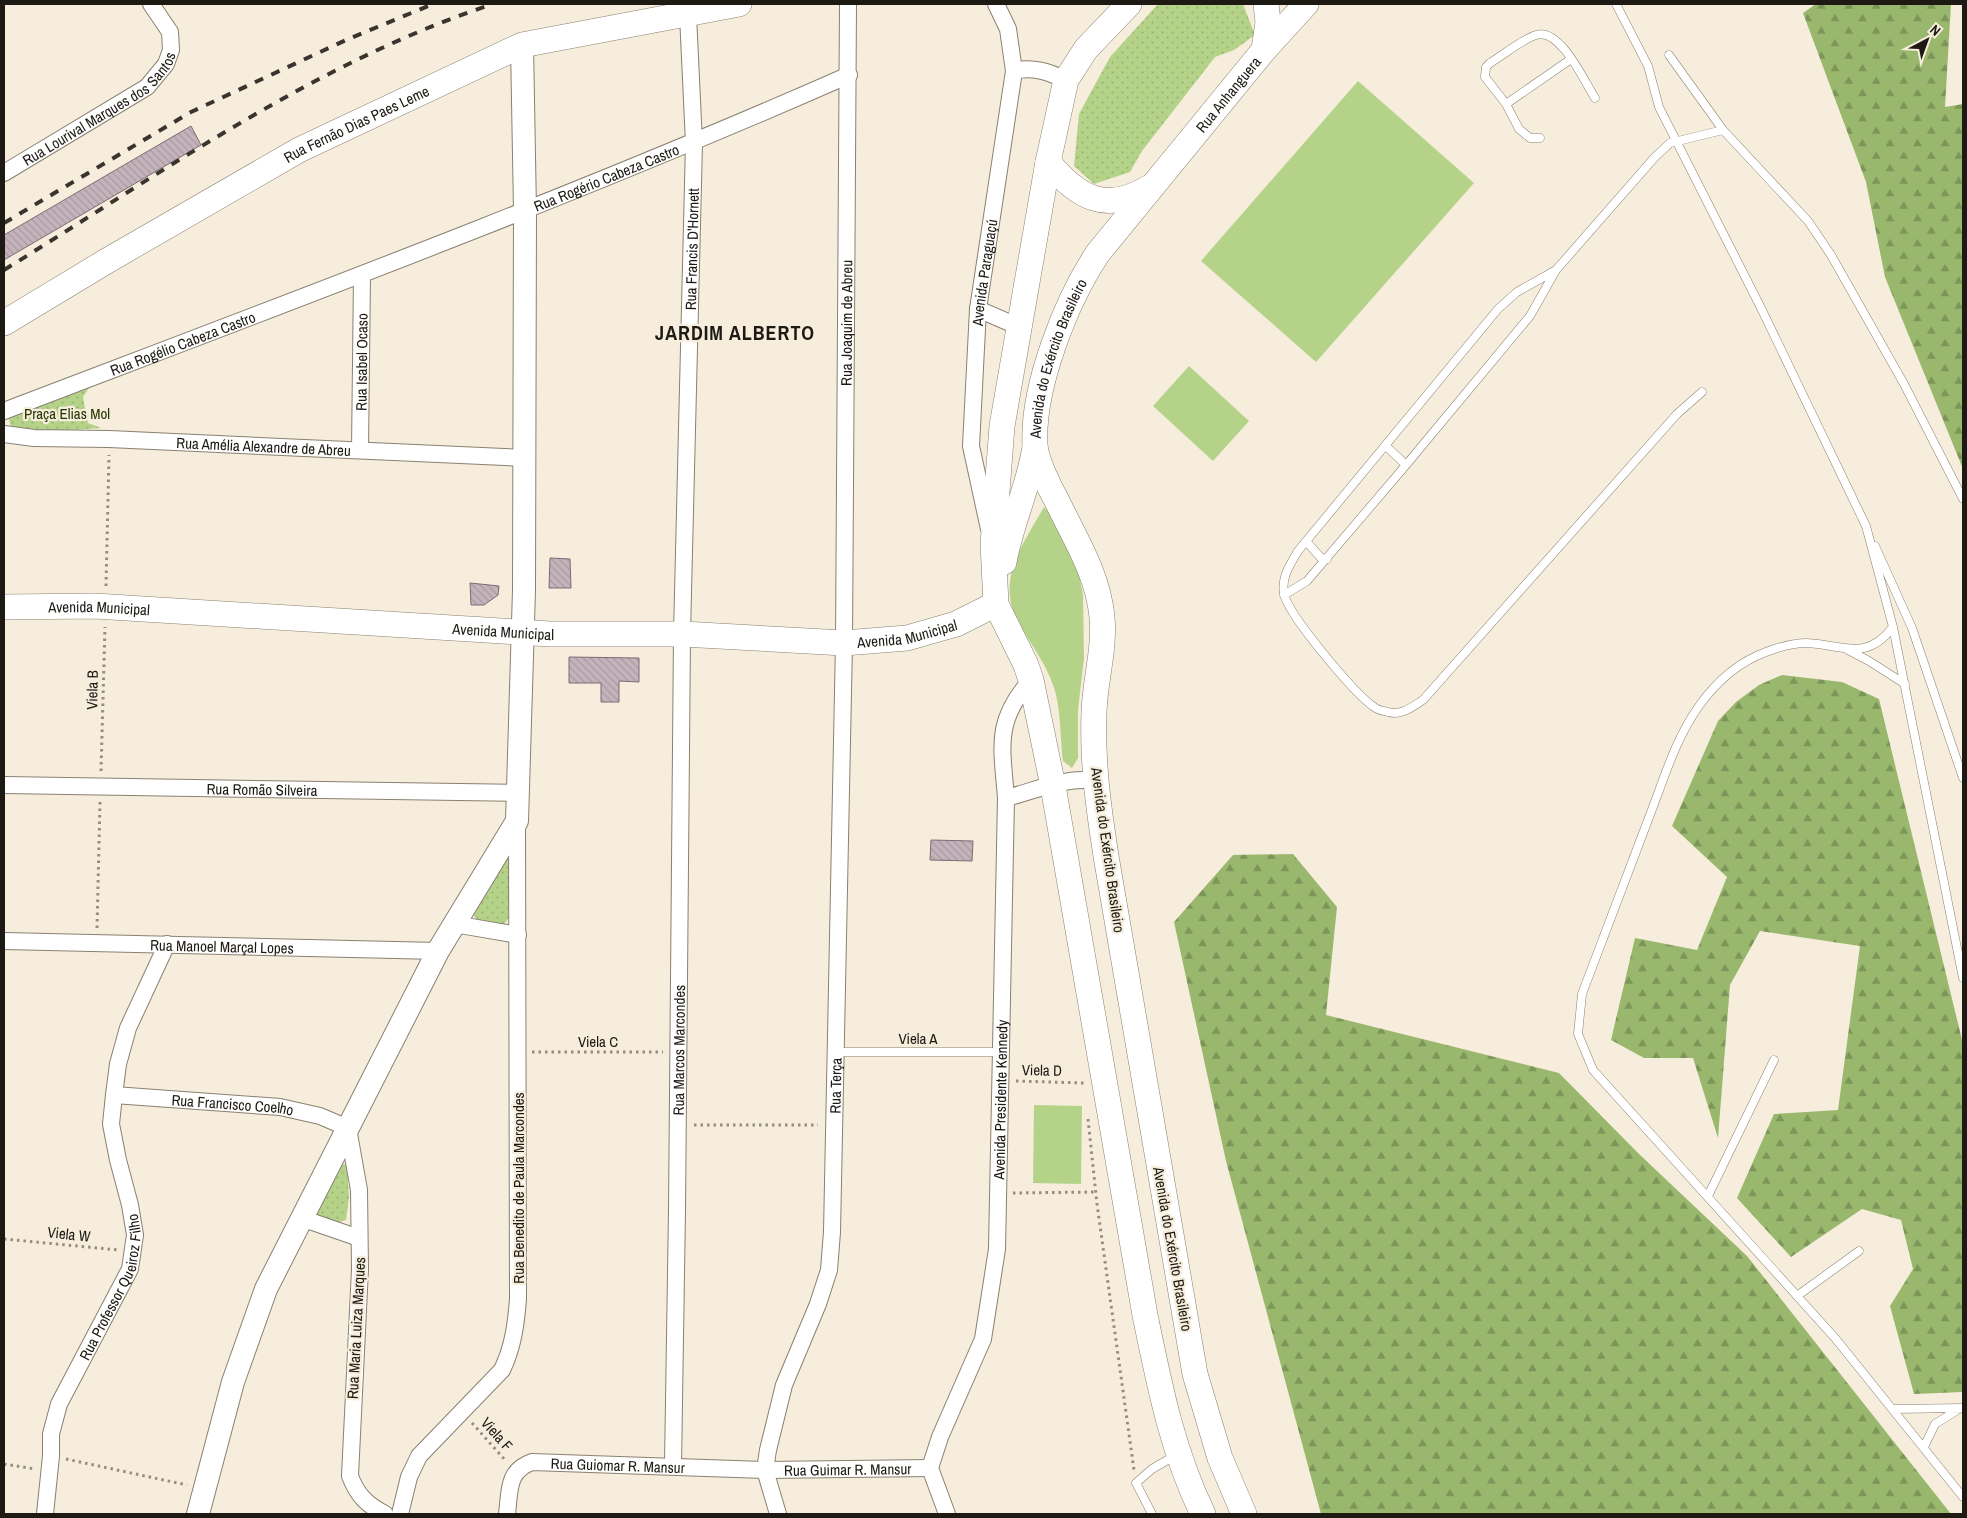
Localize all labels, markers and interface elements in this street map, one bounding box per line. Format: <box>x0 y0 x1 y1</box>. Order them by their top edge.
north arrow <box>1902 15 1952 65</box>
text: N <box>1926 21 1945 40</box>
street label: Rua Lourival Marques dos Santos <box>18 49 180 170</box>
street label: Rua Anhanguera <box>1191 52 1265 137</box>
street label: Rua Fernão Dias Paes Leme <box>280 80 432 167</box>
street label: Rua Rogério Cabeza Castro <box>530 138 682 216</box>
street label: Rua Francis D'Hornett <box>679 187 703 310</box>
street label: Avenida Paraguaçú <box>967 218 1002 328</box>
street label: Rua Joaquim de Abreu <box>835 260 857 386</box>
street label: Avenida do Exército Brasileiro <box>1024 275 1091 440</box>
street label: Rua Rogélio Cabeza Castro <box>107 306 258 380</box>
street label: Rua Isabel Ocaso <box>350 313 372 411</box>
district label: JARDIM ALBERTO <box>655 319 815 346</box>
park label: Praça Elias Mol <box>24 403 110 424</box>
street label: Rua Amélia Alexandre de Abreu <box>176 432 351 461</box>
street label: Avenida Municipal <box>47 595 150 620</box>
street label: Avenida Municipal <box>855 614 959 653</box>
street label: Avenida Municipal <box>451 617 554 645</box>
street label: Viela B <box>81 670 103 710</box>
street label: Avenida do Exército Brasileiro <box>1086 765 1130 934</box>
street label: Rua Romão Silveira <box>206 778 318 800</box>
street label: Rua Manoel Marçal Lopes <box>150 934 294 958</box>
street label: Rua Marcos Marcondes <box>667 985 689 1115</box>
street label: Avenida Presidente Kennedy <box>988 1019 1012 1181</box>
street label: Viela A <box>899 1028 938 1049</box>
street label: Viela C <box>578 1031 618 1052</box>
street label: Rua Terça <box>824 1057 846 1114</box>
street label: Viela D <box>1022 1059 1062 1081</box>
street label: Rua Francisco Coelho <box>171 1089 296 1120</box>
street label: Rua Benedito de Paula Marcondes <box>508 1092 529 1284</box>
street label: Avenida do Exército Brasileiro <box>1148 1164 1198 1333</box>
street label: Rua Professor Queiroz Filho <box>74 1212 146 1363</box>
street label: Viela W <box>47 1221 92 1247</box>
street label: Rua Maria Luiza Marques <box>342 1256 370 1400</box>
street label: Viela F <box>476 1413 518 1455</box>
street label: Rua Guiomar R. Mansur <box>550 1452 685 1478</box>
street label: Rua Guimar R. Mansur <box>784 1458 911 1480</box>

